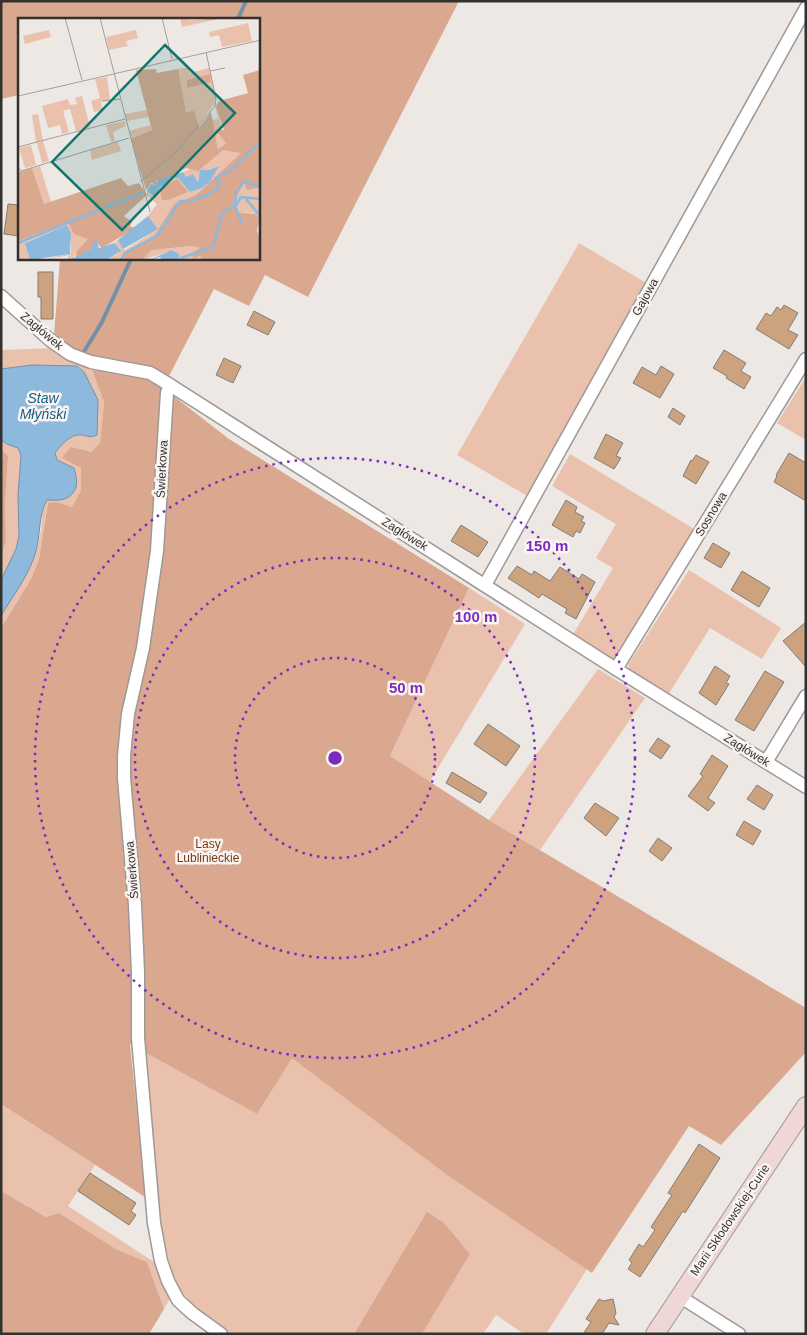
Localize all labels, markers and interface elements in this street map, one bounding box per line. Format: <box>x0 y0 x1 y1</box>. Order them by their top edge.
inset map <box>18 18 260 260</box>
street label: Gajowa <box>629 276 661 318</box>
street label: Zagłówek <box>18 309 67 354</box>
water label: Staw Młyński <box>20 390 67 422</box>
street label: Świerkowa <box>152 439 171 498</box>
street label: Sosnowa <box>692 489 730 539</box>
street label: Zagłówek <box>380 514 431 554</box>
text: 150 m <box>526 537 568 554</box>
text: 100 m <box>455 608 497 625</box>
text: 50 m <box>389 679 423 696</box>
street label: Zagłówek <box>722 730 773 770</box>
centre of rings <box>326 749 344 767</box>
park label: Lasy Lublinieckie <box>177 837 240 865</box>
street label: Świerkowa <box>121 840 142 900</box>
street label: Marii Skłodowskiej-Curie <box>687 1161 773 1278</box>

